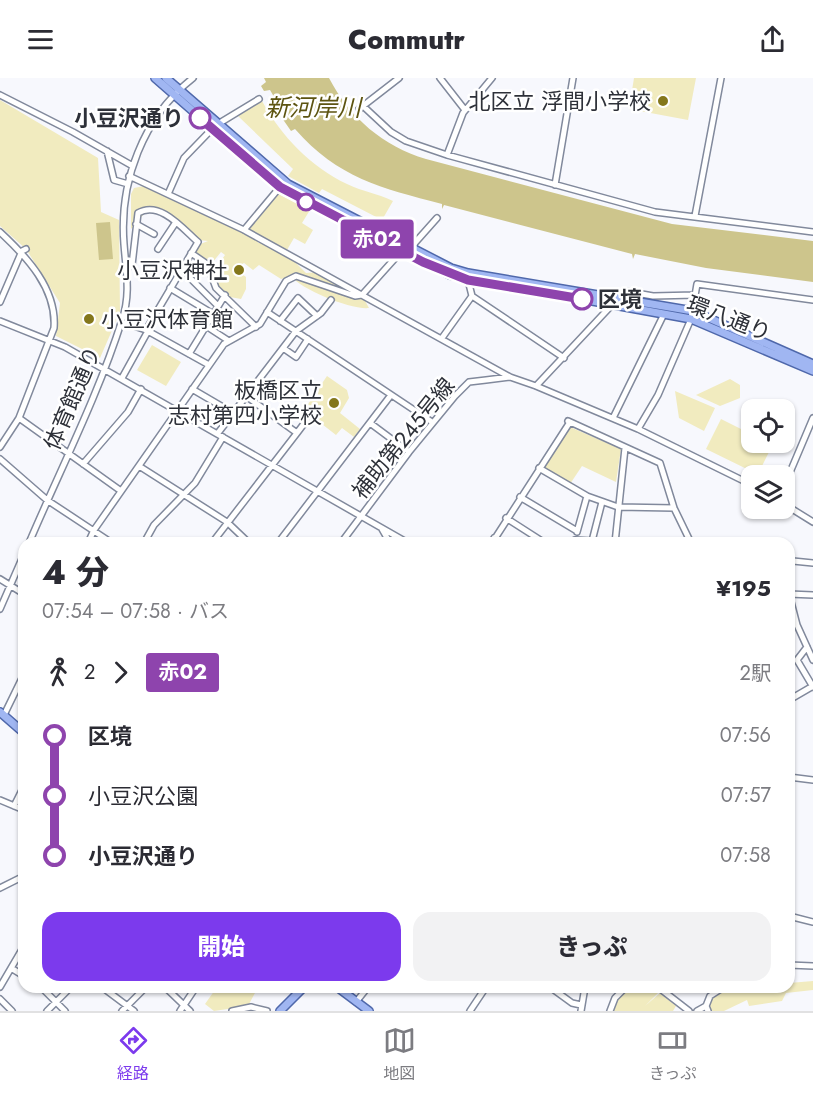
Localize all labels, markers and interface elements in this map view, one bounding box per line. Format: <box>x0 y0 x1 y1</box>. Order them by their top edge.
text: Commutr <box>348 20 465 59</box>
icon: menu <box>24 23 57 56</box>
icon: share <box>756 23 789 56</box>
place label: 北区立 浮間小学校 <box>468 85 651 117</box>
water label: 新河岸川 <box>265 90 364 125</box>
marker: 北区立 浮間小学校 <box>656 94 670 108</box>
place label: 小豆沢通り <box>74 102 184 134</box>
marker: 小豆沢通り <box>189 107 211 129</box>
unlabelled marker <box>297 193 315 211</box>
line badge: 赤02 <box>342 220 412 258</box>
text: 赤02 <box>353 224 401 254</box>
place label: 小豆沢神社 <box>117 254 227 286</box>
marker: 小豆沢神社 <box>232 263 246 277</box>
place label: 区境 <box>598 283 642 315</box>
street label: 環八通り <box>682 287 776 349</box>
marker: 区境 <box>571 288 593 310</box>
place label: 小豆沢体育館 <box>101 303 233 335</box>
marker: 小豆沢体育館 <box>82 312 96 326</box>
street label: 体育館通り <box>36 341 108 455</box>
street label: 補助第245号線 <box>344 371 462 505</box>
place label: 板橋区立 志村第四小学校 <box>168 374 322 431</box>
marker: 板橋区立 志村第四小学校 <box>327 396 341 410</box>
map controls <box>741 399 795 519</box>
button: locate <box>741 399 795 453</box>
button: layers <box>741 465 795 519</box>
text: 4 分 <box>42 549 109 596</box>
text: ¥195 <box>716 572 771 604</box>
text: 07:54 – 07:58 · バス <box>42 597 229 626</box>
icon: walk <box>42 656 75 689</box>
icon: forward <box>104 656 137 689</box>
text: 赤02 <box>158 657 207 687</box>
text: 2 <box>84 658 95 687</box>
text: 2駅 <box>740 659 771 688</box>
text: 区境 <box>88 720 132 752</box>
text: 07:56 <box>720 721 771 750</box>
text: 小豆沢公園 <box>88 780 198 812</box>
text: 07:57 <box>721 781 771 810</box>
text: 小豆沢通り <box>88 840 198 872</box>
text: 07:58 <box>720 841 771 870</box>
button: 開始 <box>42 912 401 981</box>
button: きっぷ <box>413 912 771 981</box>
tab: 経路 <box>117 1024 150 1085</box>
tab: 地図 <box>383 1024 416 1085</box>
tab: きっぷ <box>649 1024 696 1085</box>

